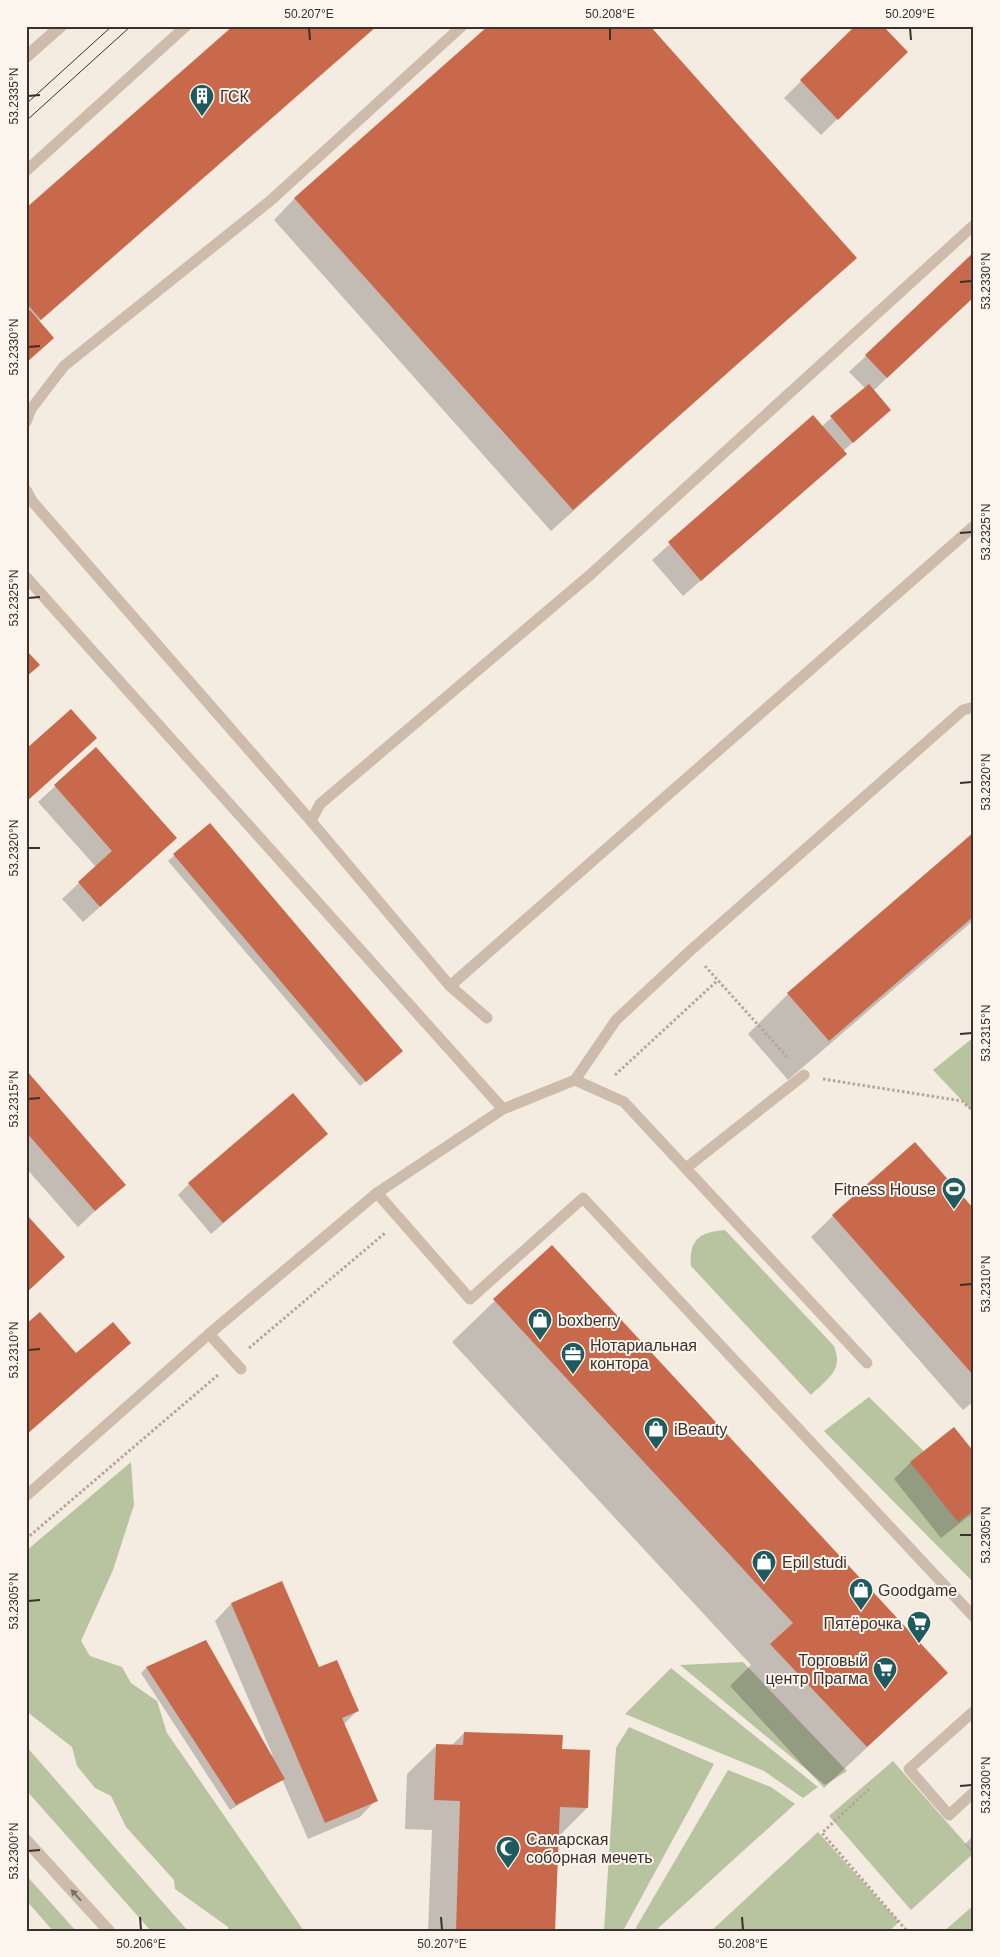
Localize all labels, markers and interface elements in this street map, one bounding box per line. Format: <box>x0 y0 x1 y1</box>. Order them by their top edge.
text: 50.207°E <box>284 7 334 21</box>
text: 50.208°E <box>585 7 635 21</box>
text: 50.209°E <box>885 7 935 21</box>
text: 53.2335°N <box>7 68 21 124</box>
building icon: ГСК <box>189 83 215 117</box>
place label: ГСК <box>220 88 250 105</box>
text: 53.2330°N <box>979 253 993 309</box>
text: 53.2330°N <box>7 319 21 375</box>
text: 53.2325°N <box>979 504 993 560</box>
text: 53.2325°N <box>7 570 21 626</box>
text: 53.2320°N <box>979 754 993 810</box>
text: 53.2320°N <box>7 820 21 876</box>
text: 53.2315°N <box>979 1005 993 1061</box>
text: 53.2315°N <box>7 1071 21 1127</box>
sports icon: Fitness House <box>941 1176 967 1210</box>
place label: Fitness House <box>834 1181 936 1198</box>
text: 53.2310°N <box>979 1256 993 1312</box>
shop icon: boxberry <box>527 1307 553 1341</box>
place label: boxberry <box>558 1312 620 1329</box>
text: 53.2310°N <box>7 1322 21 1378</box>
place label: Нотариальная контора <box>590 1337 697 1372</box>
office icon: Нотариальная контора <box>560 1341 586 1375</box>
shop icon: iBeauty <box>643 1416 669 1450</box>
place label: iBeauty <box>674 1421 727 1438</box>
text: 53.2305°N <box>979 1507 993 1563</box>
shop icon: Epil studi <box>751 1549 777 1583</box>
place label: Epil studi <box>782 1554 847 1571</box>
text: 53.2305°N <box>7 1573 21 1629</box>
shop icon: Goodgame <box>848 1577 874 1611</box>
place label: Goodgame <box>878 1582 957 1599</box>
supermarket icon: Пятёрочка <box>906 1610 932 1644</box>
place label: Пятёрочка <box>824 1615 902 1632</box>
place label: Торговый центр Прагма <box>766 1652 868 1687</box>
supermarket icon: Торговый центр Прагма <box>872 1656 898 1690</box>
text: 53.2300°N <box>979 1757 993 1813</box>
text: 53.2300°N <box>7 1823 21 1879</box>
place label: Самарская соборная мечеть <box>526 1831 653 1866</box>
mosque icon: Самарская соборная мечеть <box>495 1835 521 1869</box>
one-way arrow <box>70 1889 82 1901</box>
text: 50.206°E <box>116 1937 166 1951</box>
text: 50.207°E <box>417 1937 467 1951</box>
text: 50.208°E <box>718 1937 768 1951</box>

